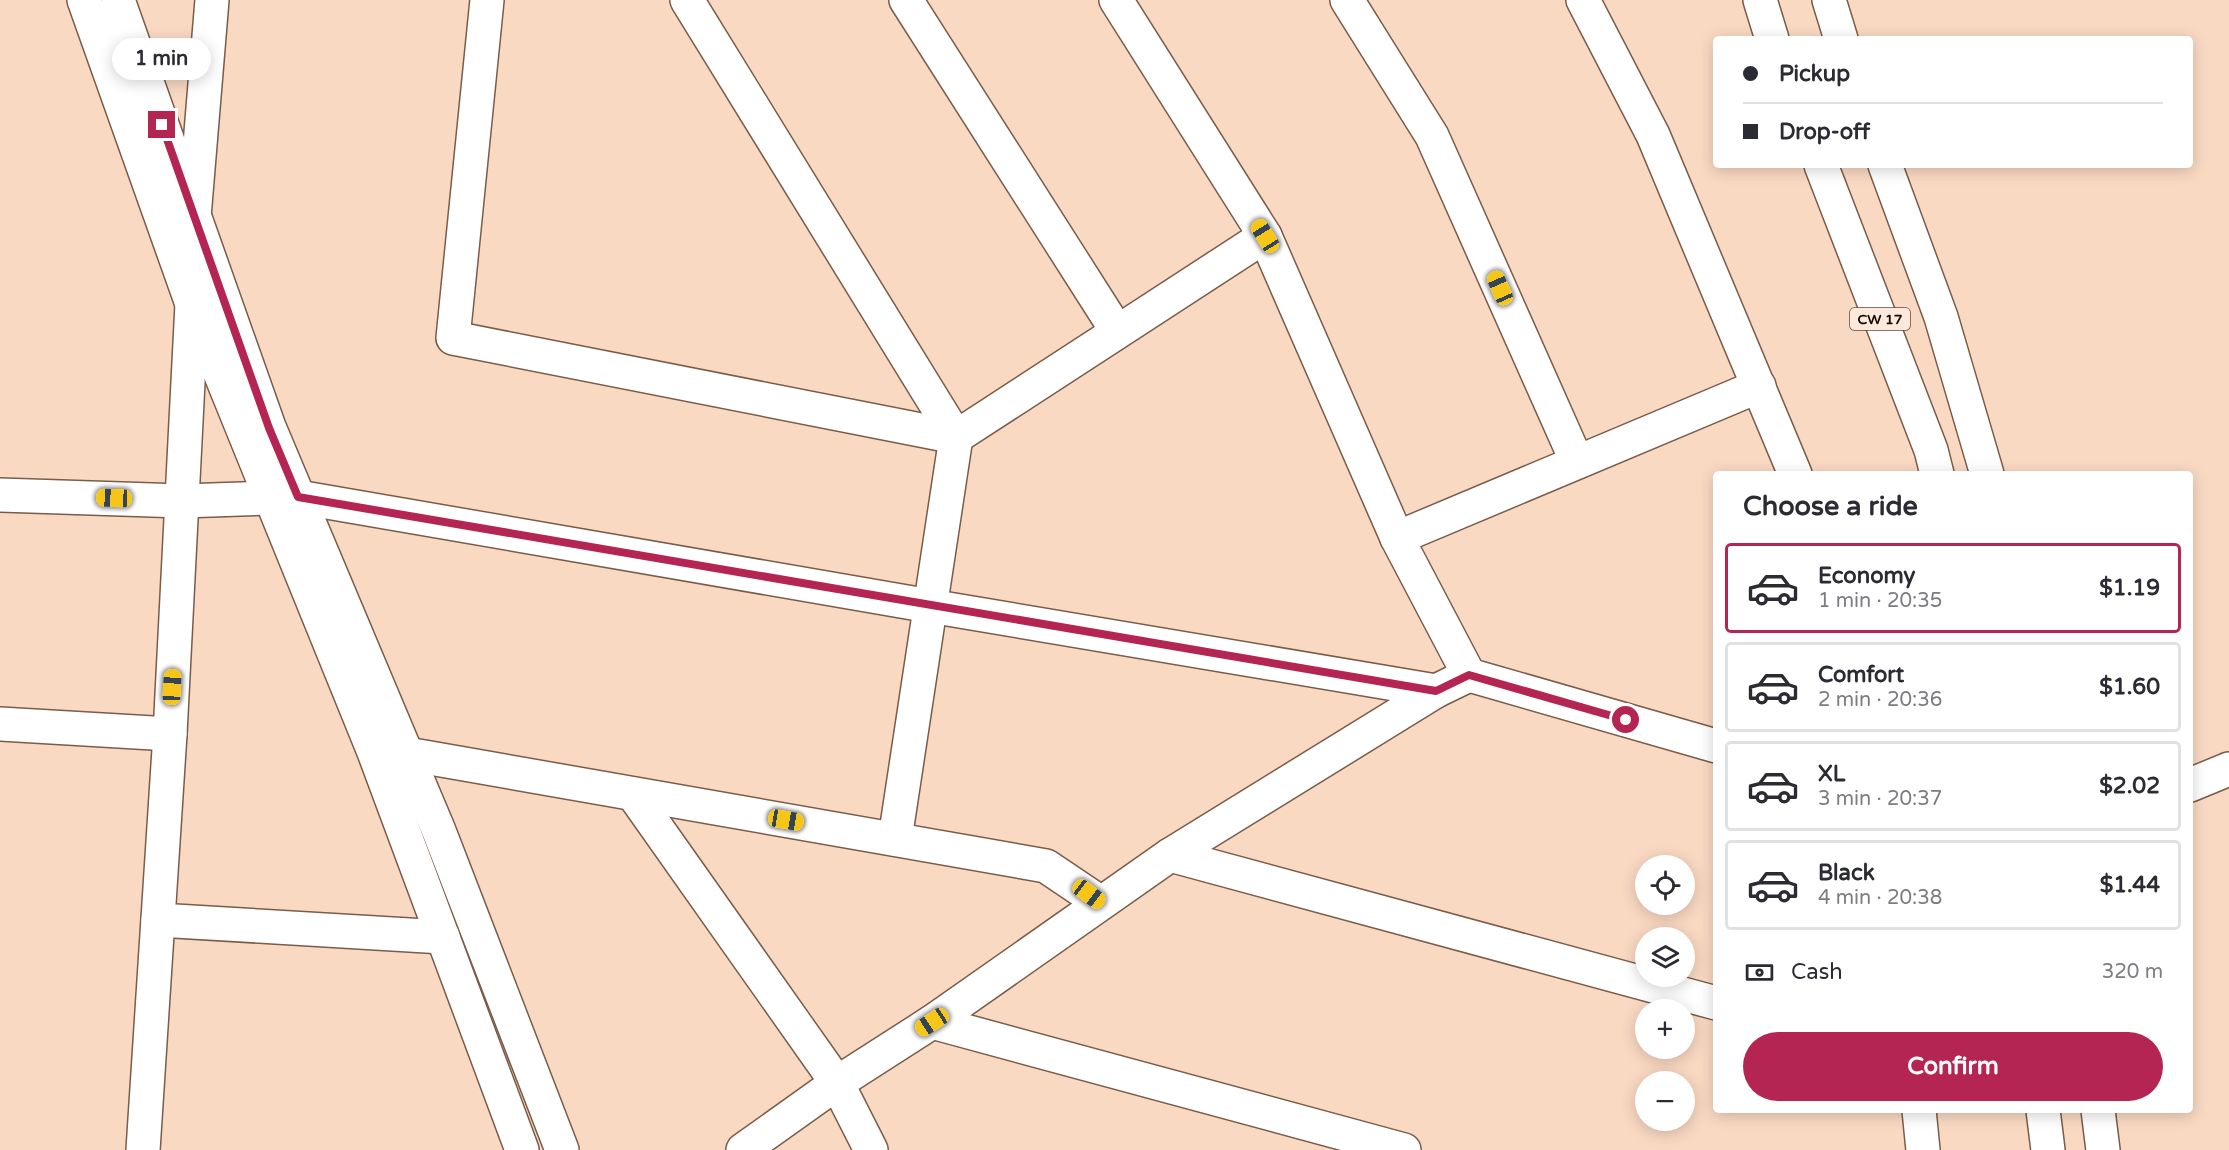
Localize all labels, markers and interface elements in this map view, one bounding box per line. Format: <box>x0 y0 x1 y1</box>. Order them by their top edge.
callout: 1 min <box>112 38 212 80</box>
text: 1 min <box>135 47 188 71</box>
text: Pickup <box>1779 61 1850 87</box>
route end <box>148 111 175 138</box>
text: Drop-off <box>1779 119 1870 145</box>
car <box>1248 216 1282 256</box>
car <box>1484 268 1516 308</box>
road number: CW 17 <box>1850 308 1910 330</box>
car <box>96 488 132 508</box>
text: Choose a ride <box>1743 490 1918 523</box>
icon: car <box>1746 561 1800 615</box>
text: Economy <box>1818 563 1915 589</box>
text: $1.19 <box>2099 575 2160 601</box>
text: 1 min · 20:35 <box>1818 589 1942 613</box>
icon: car <box>1746 660 1800 714</box>
text: Comfort <box>1818 662 1904 688</box>
car <box>162 669 182 705</box>
text: $1.60 <box>2099 674 2160 700</box>
text: 2 min · 20:36 <box>1818 688 1942 712</box>
route start <box>1612 706 1639 733</box>
icon: car <box>1746 759 1800 813</box>
text: XL <box>1818 761 1845 787</box>
text: $2.02 <box>2099 773 2160 799</box>
text: 3 min · 20:37 <box>1818 787 1942 811</box>
car <box>767 808 805 832</box>
map controls <box>1635 855 1695 1131</box>
button: locate <box>1635 855 1695 915</box>
icon: car <box>1746 858 1800 912</box>
text: Black <box>1818 860 1875 886</box>
text: $1.44 <box>2100 872 2160 898</box>
car <box>1069 876 1109 912</box>
text: 4 min · 20:38 <box>1818 886 1942 910</box>
button: layers <box>1635 927 1695 987</box>
icon: cash <box>1743 956 1776 989</box>
text: Cash <box>1791 959 1843 985</box>
text: 320 m <box>2102 960 2163 984</box>
button: + <box>1635 999 1695 1059</box>
car <box>912 1005 952 1039</box>
button: Confirm <box>1743 1032 2163 1101</box>
button: − <box>1635 1071 1695 1131</box>

